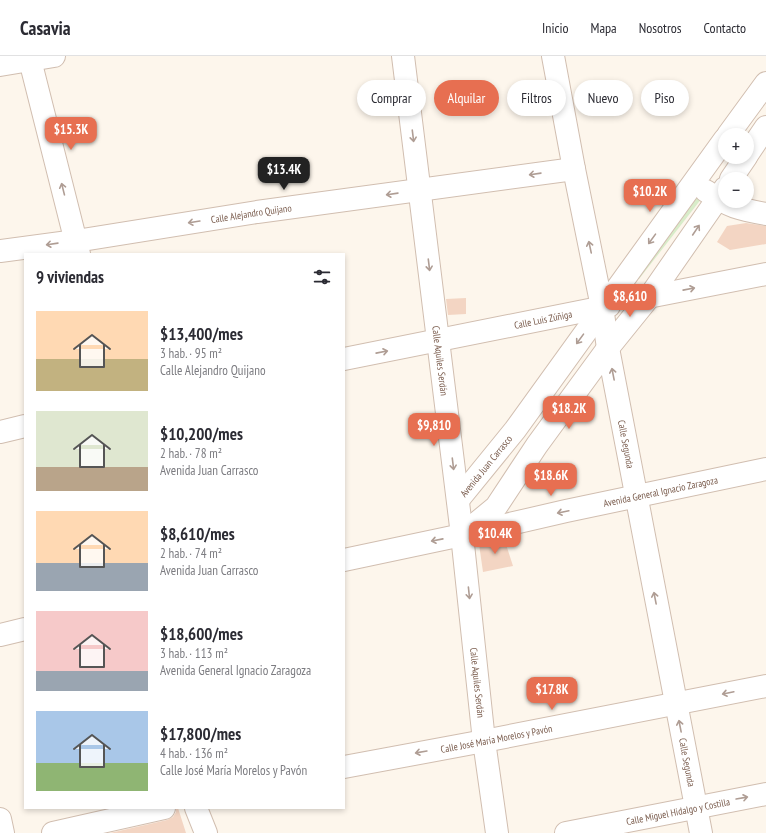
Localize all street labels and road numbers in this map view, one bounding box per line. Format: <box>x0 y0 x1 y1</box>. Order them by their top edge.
street label: Calle Alejandro Quijano <box>210 201 292 226</box>
street label: Calle Luis Zúñiga <box>513 308 573 332</box>
street label: Calle Aquiles Serdán <box>429 325 451 397</box>
street label: Calle Segunda <box>615 419 637 470</box>
street label: Avenida Juan Carrasco <box>457 433 515 500</box>
street label: Avenida General Ignacio Zaragoza <box>602 473 719 510</box>
street label: Calle Aquiles Serdán <box>467 647 487 718</box>
street label: Calle José María Morelos y Pavón <box>440 722 553 756</box>
street label: Calle Segunda <box>676 737 698 788</box>
street label: Calle Miguel Hidalgo y Costilla <box>625 795 731 828</box>

